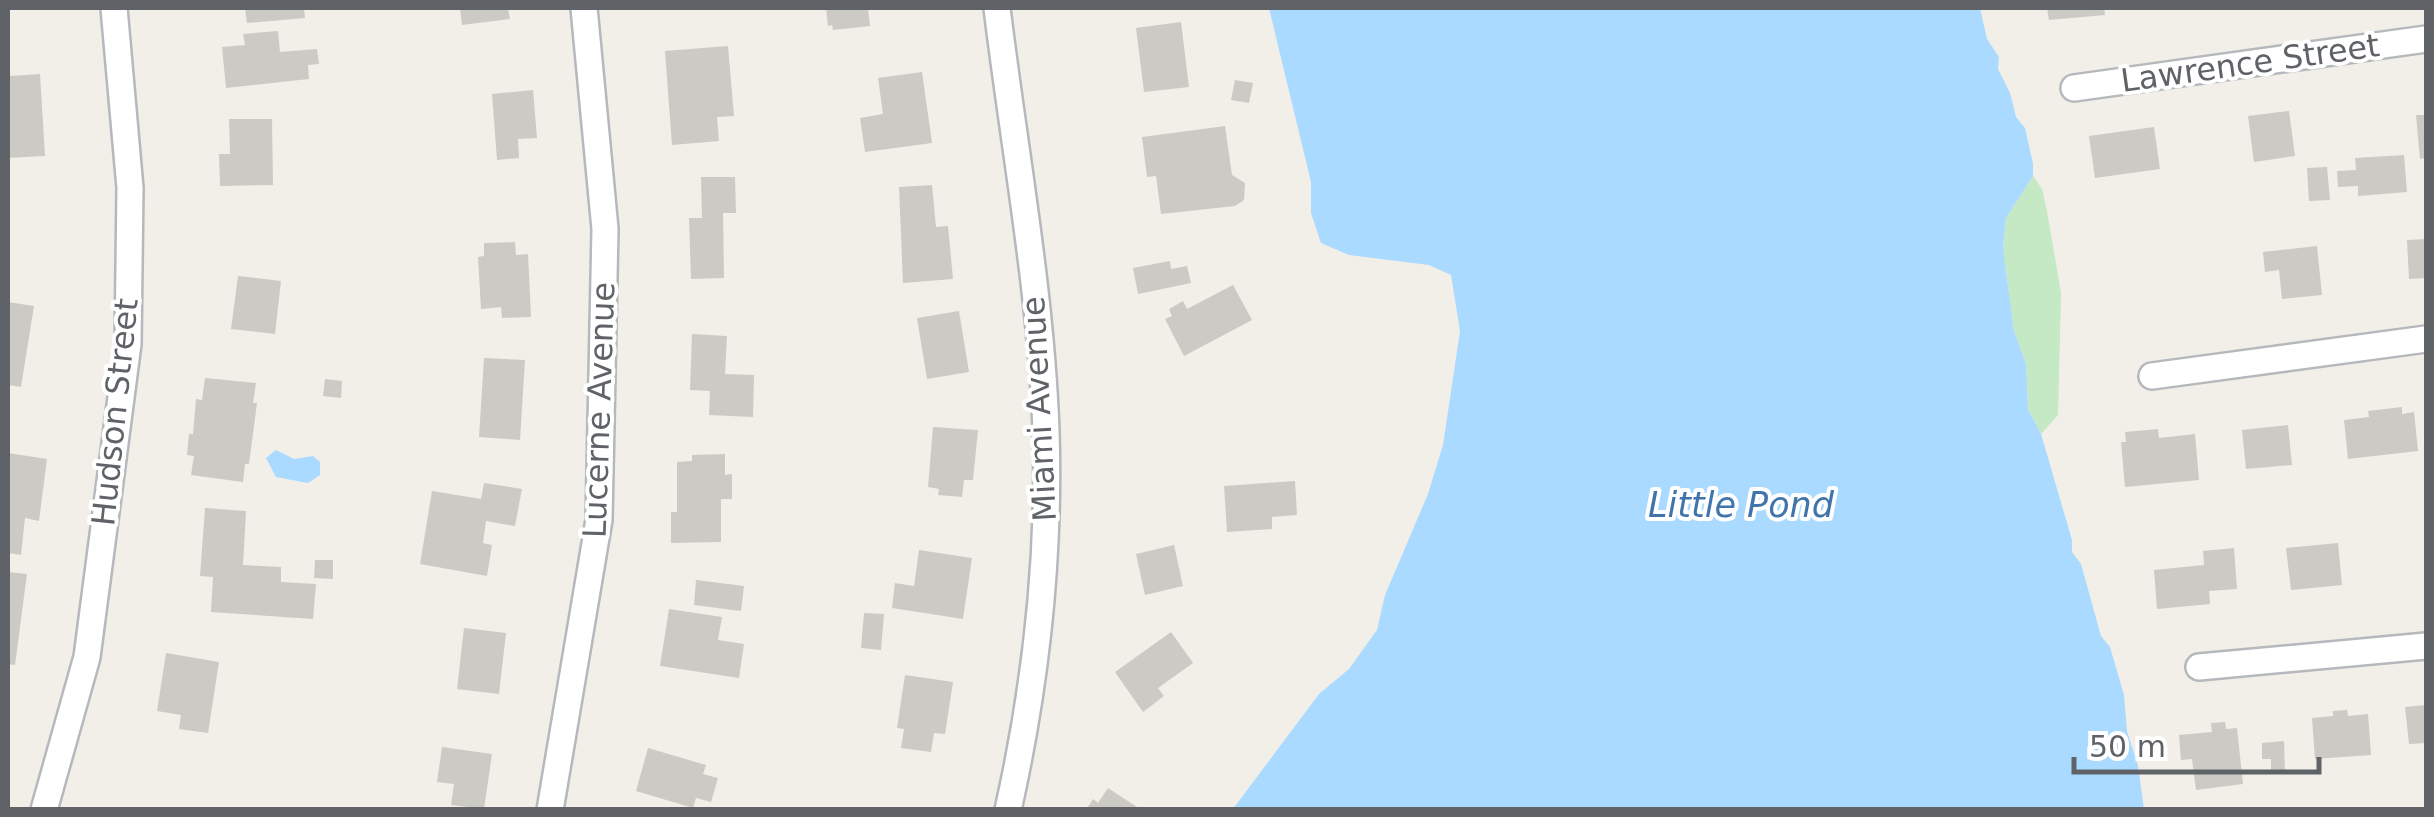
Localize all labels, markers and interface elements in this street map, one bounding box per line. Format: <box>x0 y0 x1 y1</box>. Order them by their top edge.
street label: Lawrence Street <box>2118 26 2382 100</box>
street label: Lucerne Avenue <box>576 281 622 539</box>
street label: Hudson Street <box>84 296 146 528</box>
street label: Miami Avenue <box>1014 296 1064 522</box>
water label: Little Pond <box>1648 485 1835 525</box>
scale bar <box>2074 712 2319 774</box>
text: 50 m <box>2089 729 2166 764</box>

